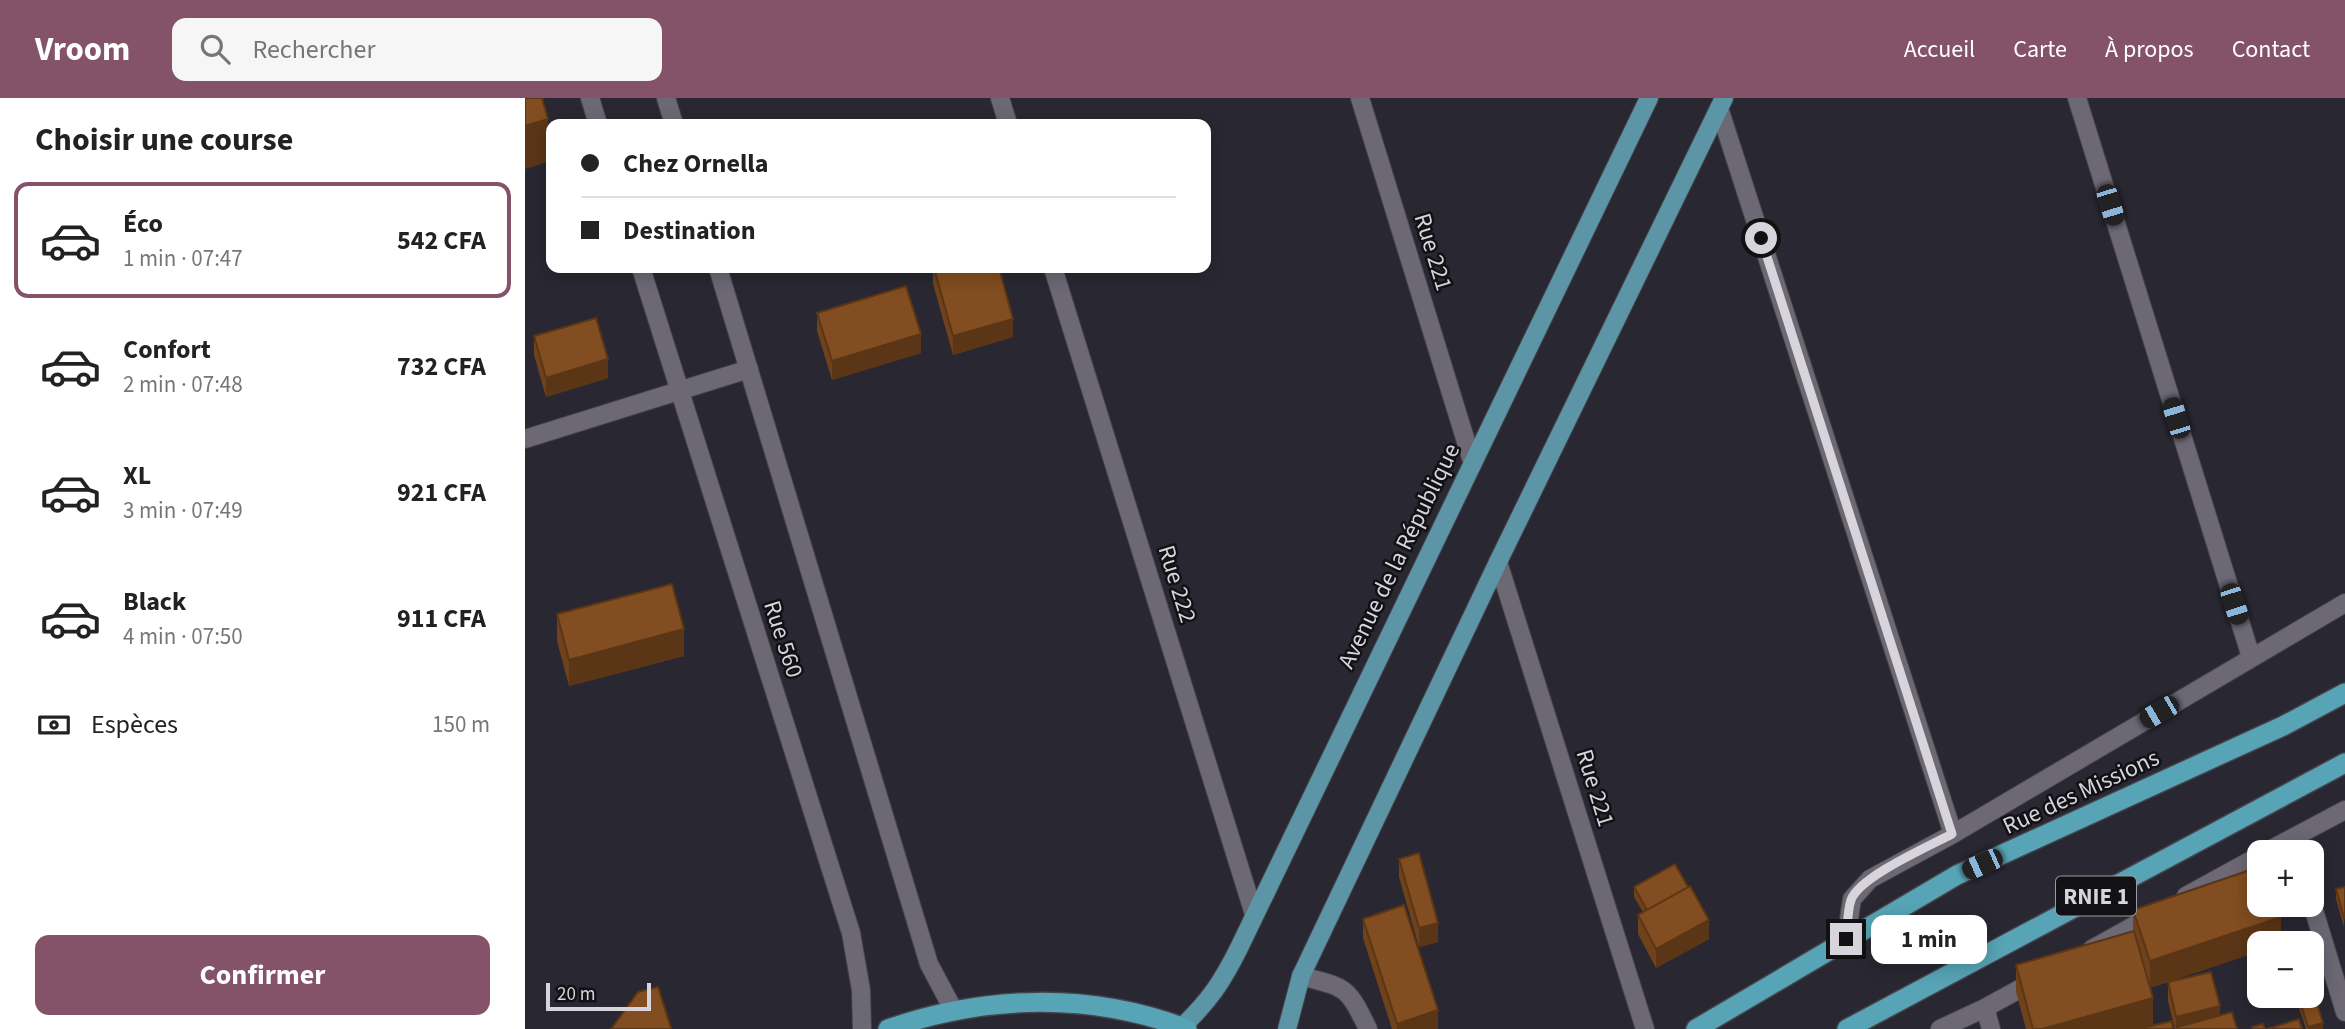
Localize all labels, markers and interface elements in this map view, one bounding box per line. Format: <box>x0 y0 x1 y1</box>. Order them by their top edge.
search box <box>172 18 662 81</box>
text: Vroom <box>35 26 130 73</box>
icon: search <box>196 30 234 68</box>
text: Rechercher <box>252 31 375 68</box>
text: Accueil <box>1904 32 1975 67</box>
text: Carte <box>2013 32 2067 67</box>
text: À propos <box>2105 32 2194 67</box>
text: Contact <box>2232 32 2310 67</box>
text: Choisir une course <box>35 117 293 163</box>
text: Chez Ornella <box>623 145 768 182</box>
car <box>2094 182 2127 228</box>
text: Éco <box>123 205 163 242</box>
icon: car <box>39 209 102 272</box>
street label: Rue 221 <box>1405 209 1461 295</box>
text: Destination <box>623 212 756 249</box>
text: 542 CFA <box>397 222 486 259</box>
route start <box>1745 222 1777 254</box>
text: 1 min · 07:47 <box>123 242 243 275</box>
text: Confort <box>123 331 211 368</box>
icon: car <box>39 335 102 398</box>
text: 732 CFA <box>397 348 486 385</box>
text: 2 min · 07:48 <box>123 368 243 401</box>
car <box>2160 395 2193 441</box>
street label: Avenue de la République <box>1329 437 1469 675</box>
text: XL <box>123 457 151 494</box>
icon: car <box>39 461 102 524</box>
text: 921 CFA <box>397 474 486 511</box>
text: 3 min · 07:49 <box>123 494 243 527</box>
street label: Rue 222 <box>1149 541 1205 627</box>
car <box>2218 581 2251 627</box>
text: Black <box>123 583 186 620</box>
icon: car <box>39 587 102 650</box>
street label: Rue 560 <box>754 596 812 682</box>
text: 911 CFA <box>397 600 486 637</box>
text: 4 min · 07:50 <box>123 620 243 653</box>
car <box>2136 692 2183 732</box>
icon: cash <box>35 706 73 744</box>
text: Espèces <box>91 706 178 743</box>
text: 150 m <box>432 708 490 741</box>
street label: Rue des Missions <box>1997 740 2165 844</box>
street label: Rue 221 <box>1567 745 1623 831</box>
map controls <box>2247 840 2324 1008</box>
button: + <box>2247 840 2324 917</box>
car <box>1959 846 2006 882</box>
road number: RNIE 1 <box>2056 876 2136 916</box>
callout: 1 min <box>1871 914 1986 964</box>
route end <box>1830 923 1862 955</box>
text: 1 min <box>1901 923 1957 956</box>
button: − <box>2247 931 2324 1008</box>
button: Confirmer <box>35 935 490 1015</box>
scale bar <box>546 980 651 1012</box>
text: 20 m <box>557 981 595 1008</box>

